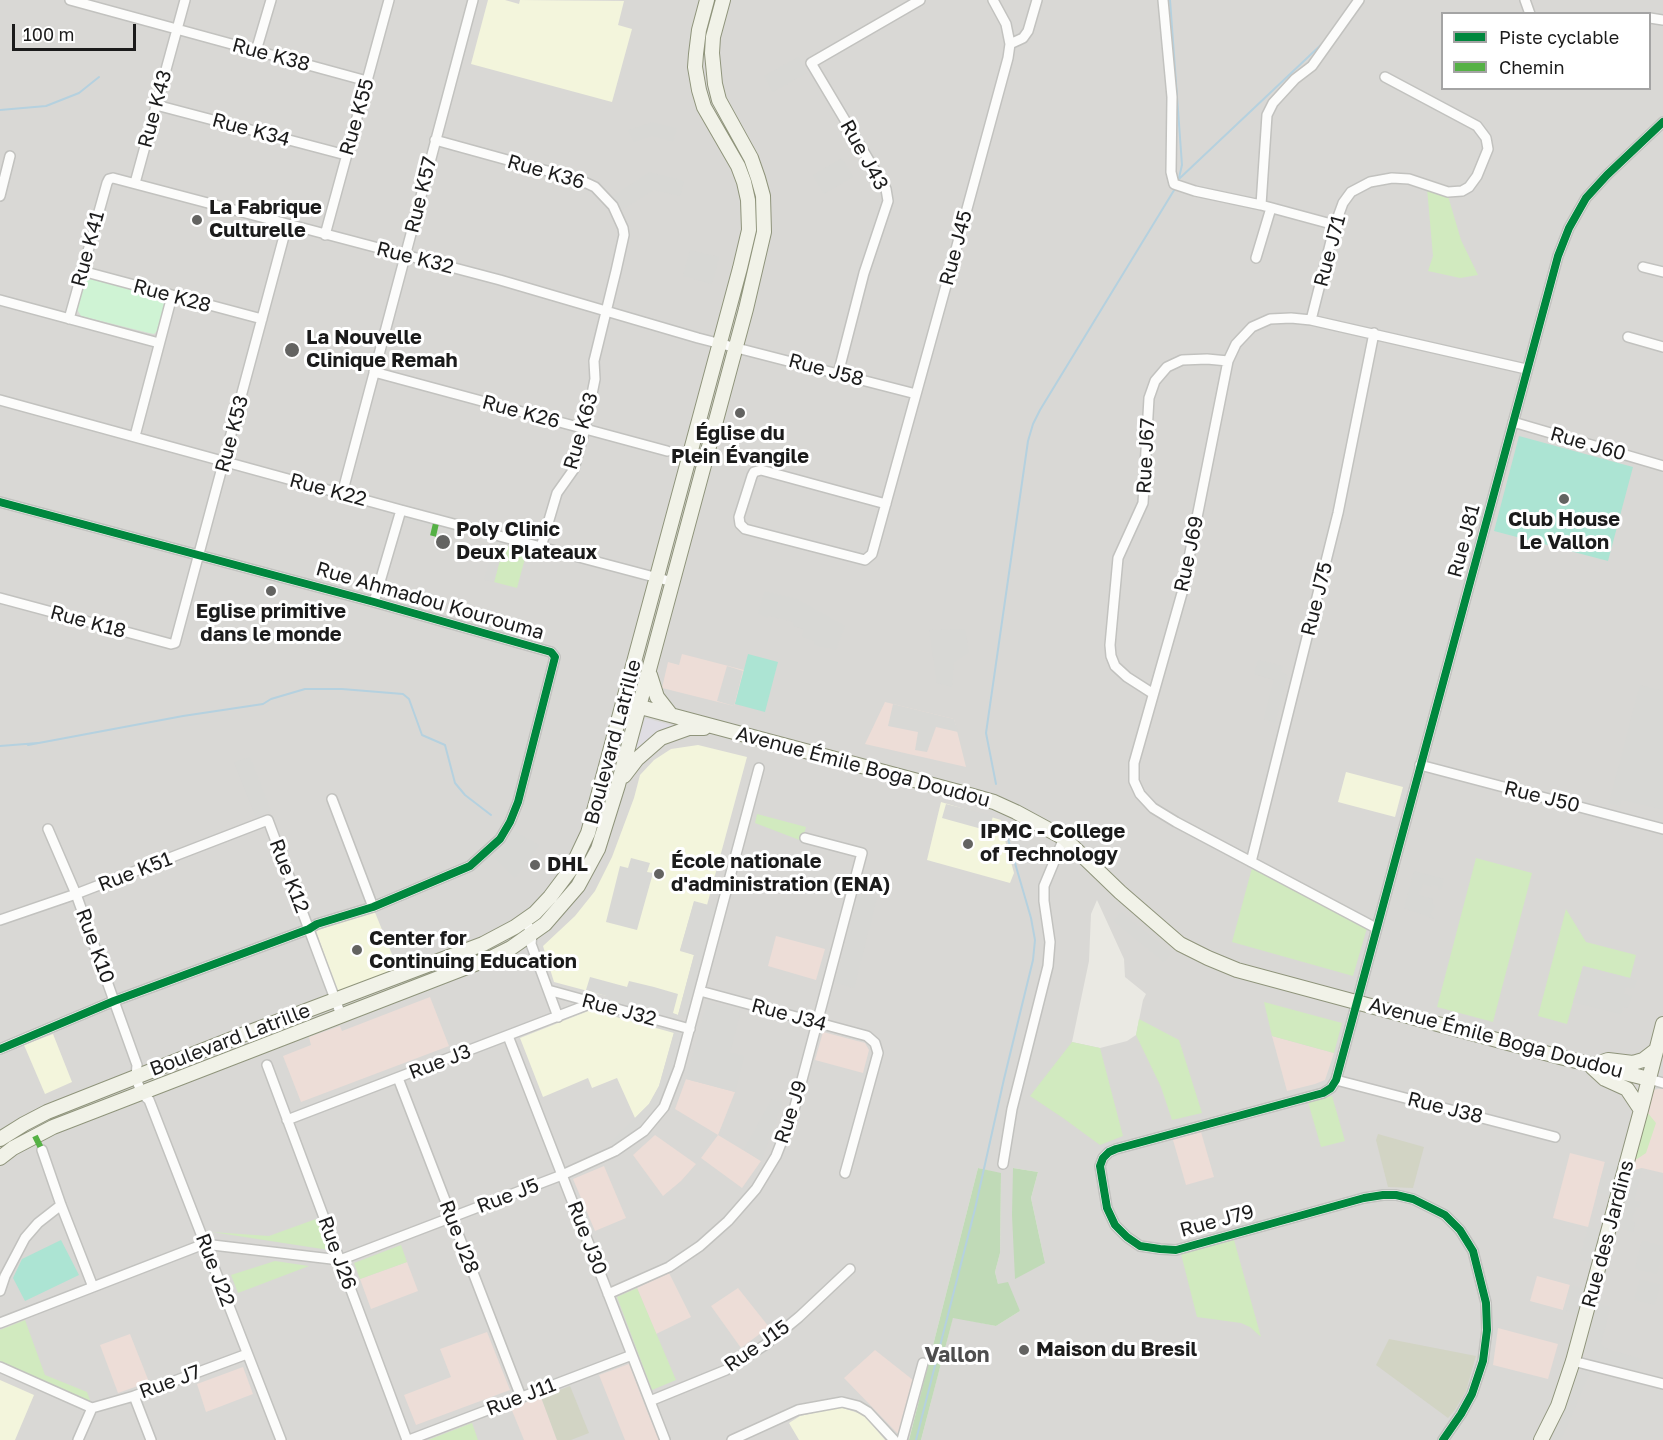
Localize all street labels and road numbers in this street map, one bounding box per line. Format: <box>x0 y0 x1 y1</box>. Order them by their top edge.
street label: Rue K38 <box>229 33 313 77</box>
street label: Rue K43 <box>133 67 177 151</box>
street label: Rue K55 <box>335 76 379 158</box>
street label: Rue K34 <box>209 108 293 152</box>
street label: Rue J43 <box>835 116 893 194</box>
street label: Rue K36 <box>504 150 588 194</box>
street label: Rue K57 <box>400 154 442 236</box>
street label: Rue K41 <box>66 208 110 290</box>
street label: Rue J45 <box>934 208 978 288</box>
street label: Rue J71 <box>1309 212 1351 290</box>
street label: Rue K32 <box>374 237 456 279</box>
street label: Rue K28 <box>130 274 214 318</box>
street label: Rue J58 <box>786 348 866 392</box>
street label: Rue K63 <box>559 389 603 473</box>
street label: Rue K26 <box>480 390 562 434</box>
street label: Rue K53 <box>210 393 254 475</box>
street label: Rue J67 <box>1132 418 1160 494</box>
street label: Rue J60 <box>1547 422 1629 466</box>
street label: Rue K22 <box>287 468 369 512</box>
street label: Rue J81 <box>1443 502 1485 580</box>
street label: Rue J69 <box>1169 514 1209 594</box>
street label: Rue Ahmadou Kourouma <box>313 557 547 645</box>
street label: Rue J75 <box>1296 560 1338 638</box>
street label: Rue K18 <box>47 600 129 644</box>
street label: Boulevard Latrille <box>579 657 647 827</box>
street label: Avenue Émile Boga Doudou <box>733 721 993 813</box>
street label: Rue J50 <box>1502 776 1582 818</box>
street label: Rue K12 <box>264 836 314 916</box>
street label: Rue K51 <box>95 847 175 897</box>
street label: Rue K10 <box>70 905 120 987</box>
street label: Rue J32 <box>579 989 659 1031</box>
street label: Avenue Émile Boga Doudou <box>1366 992 1626 1084</box>
street label: Rue J34 <box>749 993 829 1037</box>
street label: Boulevard Latrille <box>146 998 314 1082</box>
street label: Rue J3 <box>405 1039 475 1085</box>
street label: Rue J9 <box>770 1077 812 1147</box>
street label: Rue J38 <box>1405 1087 1485 1129</box>
street label: Rue des Jardins <box>1577 1158 1639 1310</box>
street label: Rue J5 <box>474 1173 542 1219</box>
street label: Rue J28 <box>434 1197 484 1277</box>
street label: Rue J30 <box>562 1198 612 1278</box>
street label: Rue J79 <box>1177 1200 1257 1242</box>
street label: Rue J26 <box>313 1213 361 1293</box>
street label: Rue J22 <box>190 1230 240 1310</box>
street label: Rue J15 <box>720 1315 794 1377</box>
street label: Rue J7 <box>136 1360 204 1404</box>
street label: Rue J11 <box>483 1373 559 1421</box>

